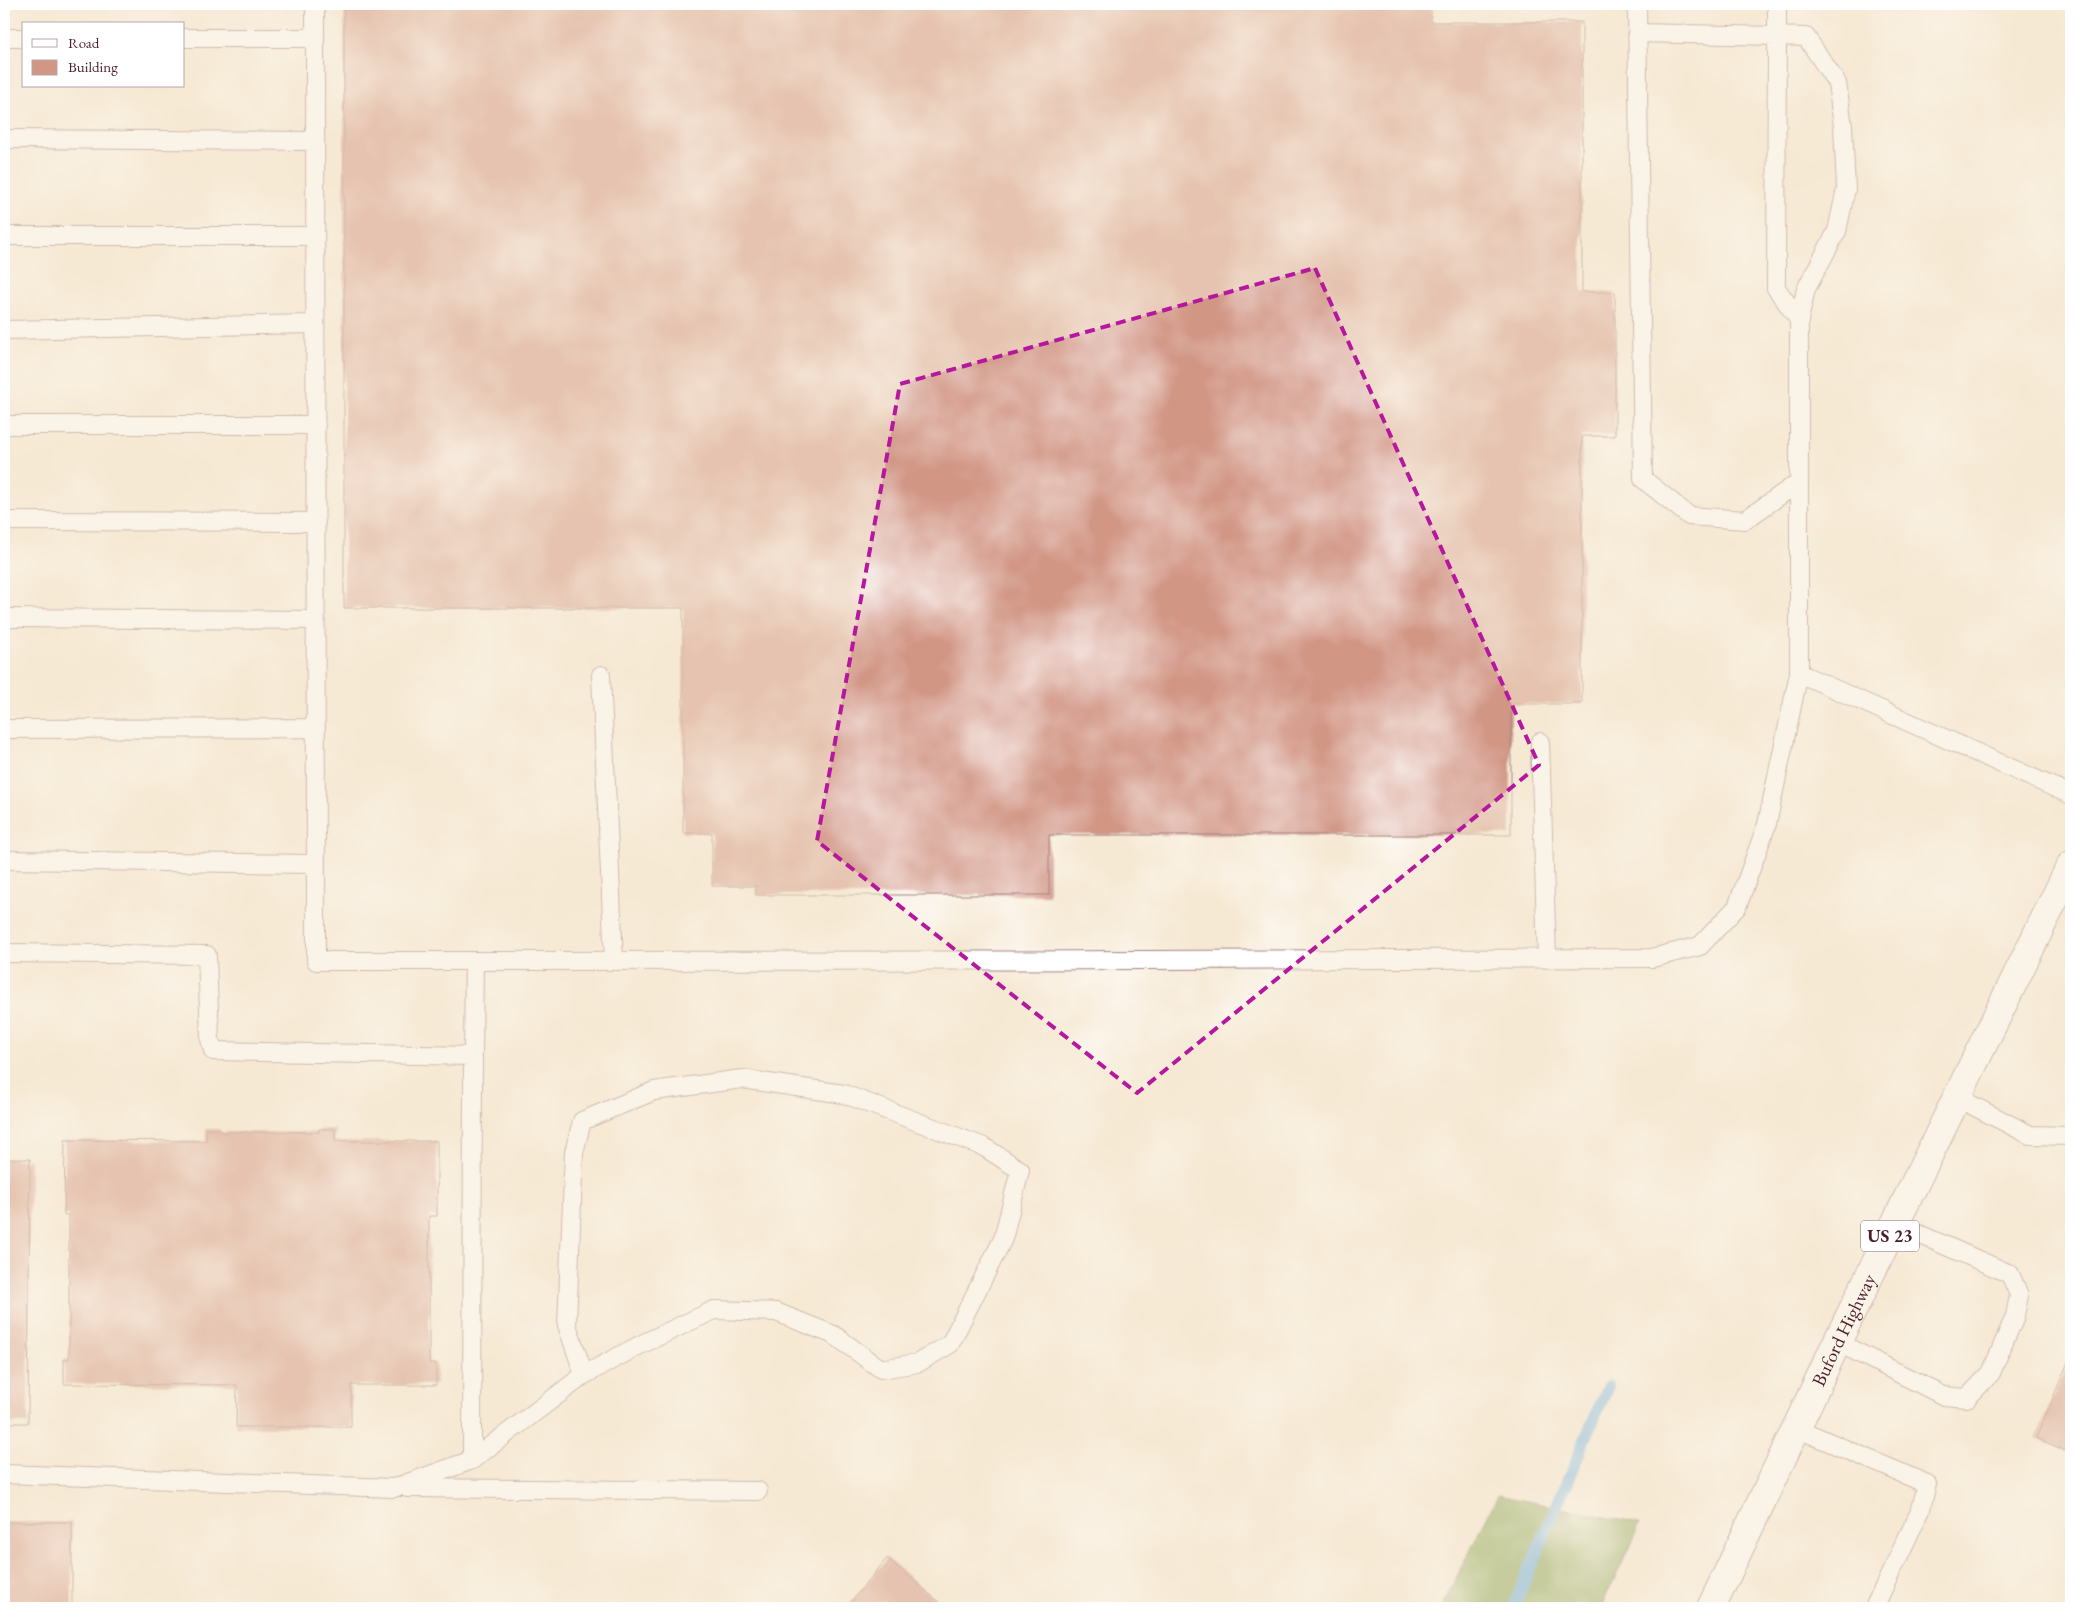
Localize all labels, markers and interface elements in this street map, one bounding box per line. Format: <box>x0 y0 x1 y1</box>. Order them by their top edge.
legend <box>22 22 185 88</box>
text: Road <box>68 33 100 52</box>
text: Building <box>68 57 118 76</box>
road number: US 23 <box>1861 1220 1919 1252</box>
street label: Buford Highway <box>1806 1269 1882 1390</box>

